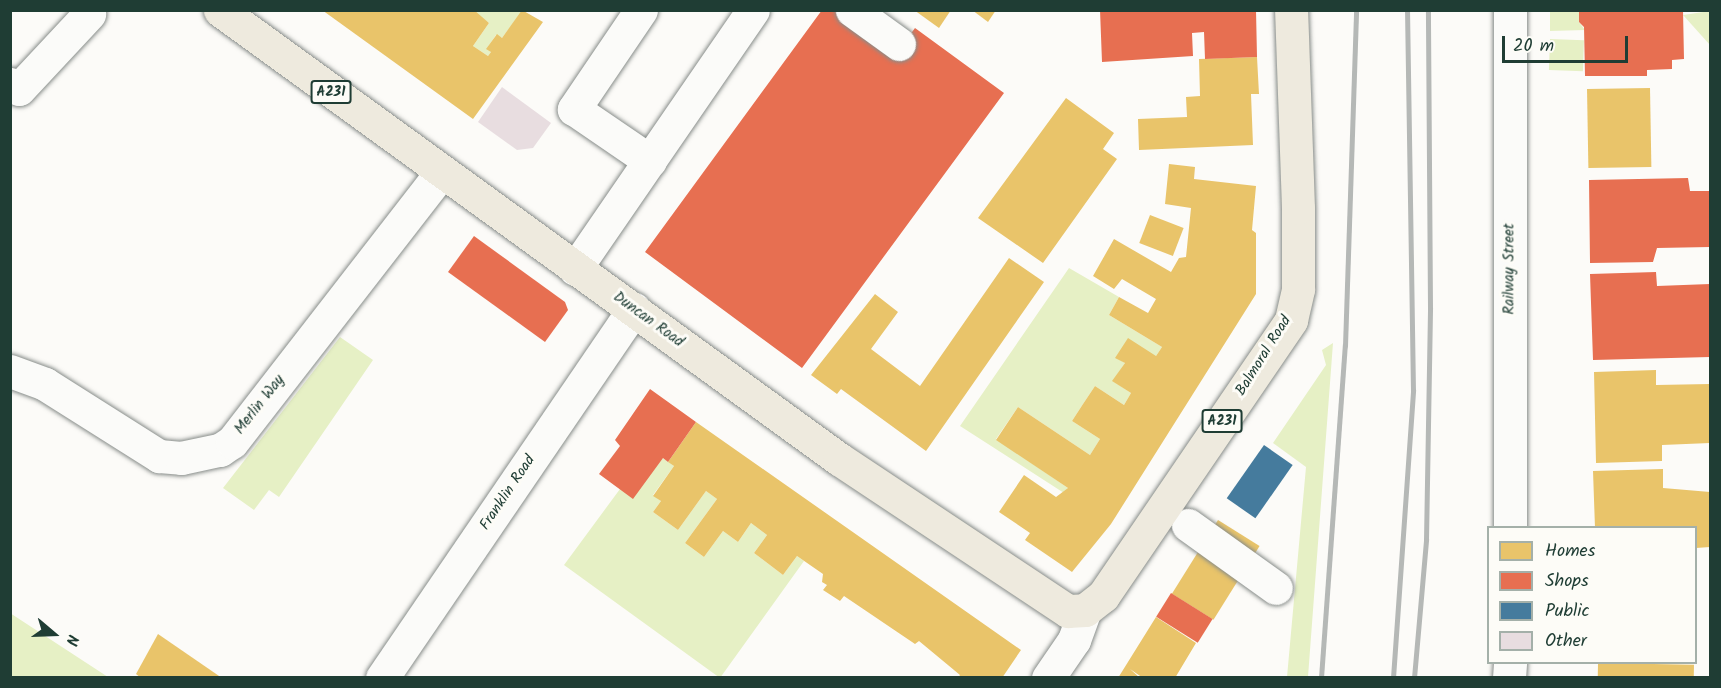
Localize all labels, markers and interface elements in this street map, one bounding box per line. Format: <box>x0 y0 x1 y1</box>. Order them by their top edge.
scale bar <box>1505 24 1631 62</box>
text: 20 m <box>1513 32 1554 61</box>
road number: A231 <box>310 81 352 103</box>
street label: Railway Street <box>1501 223 1519 315</box>
street label: Duncan Road <box>609 288 687 352</box>
street label: Balmoral Road <box>1232 313 1296 399</box>
street label: Merlin Way <box>231 372 289 438</box>
road number: A231 <box>1201 410 1243 432</box>
street label: Franklin Road <box>476 452 540 534</box>
legend <box>1487 526 1697 664</box>
text: Homes <box>1545 537 1595 566</box>
text: Shops <box>1545 567 1589 596</box>
text: Public <box>1545 597 1590 626</box>
north arrow <box>24 604 84 664</box>
text: Other <box>1545 627 1587 656</box>
text: N <box>58 631 85 649</box>

